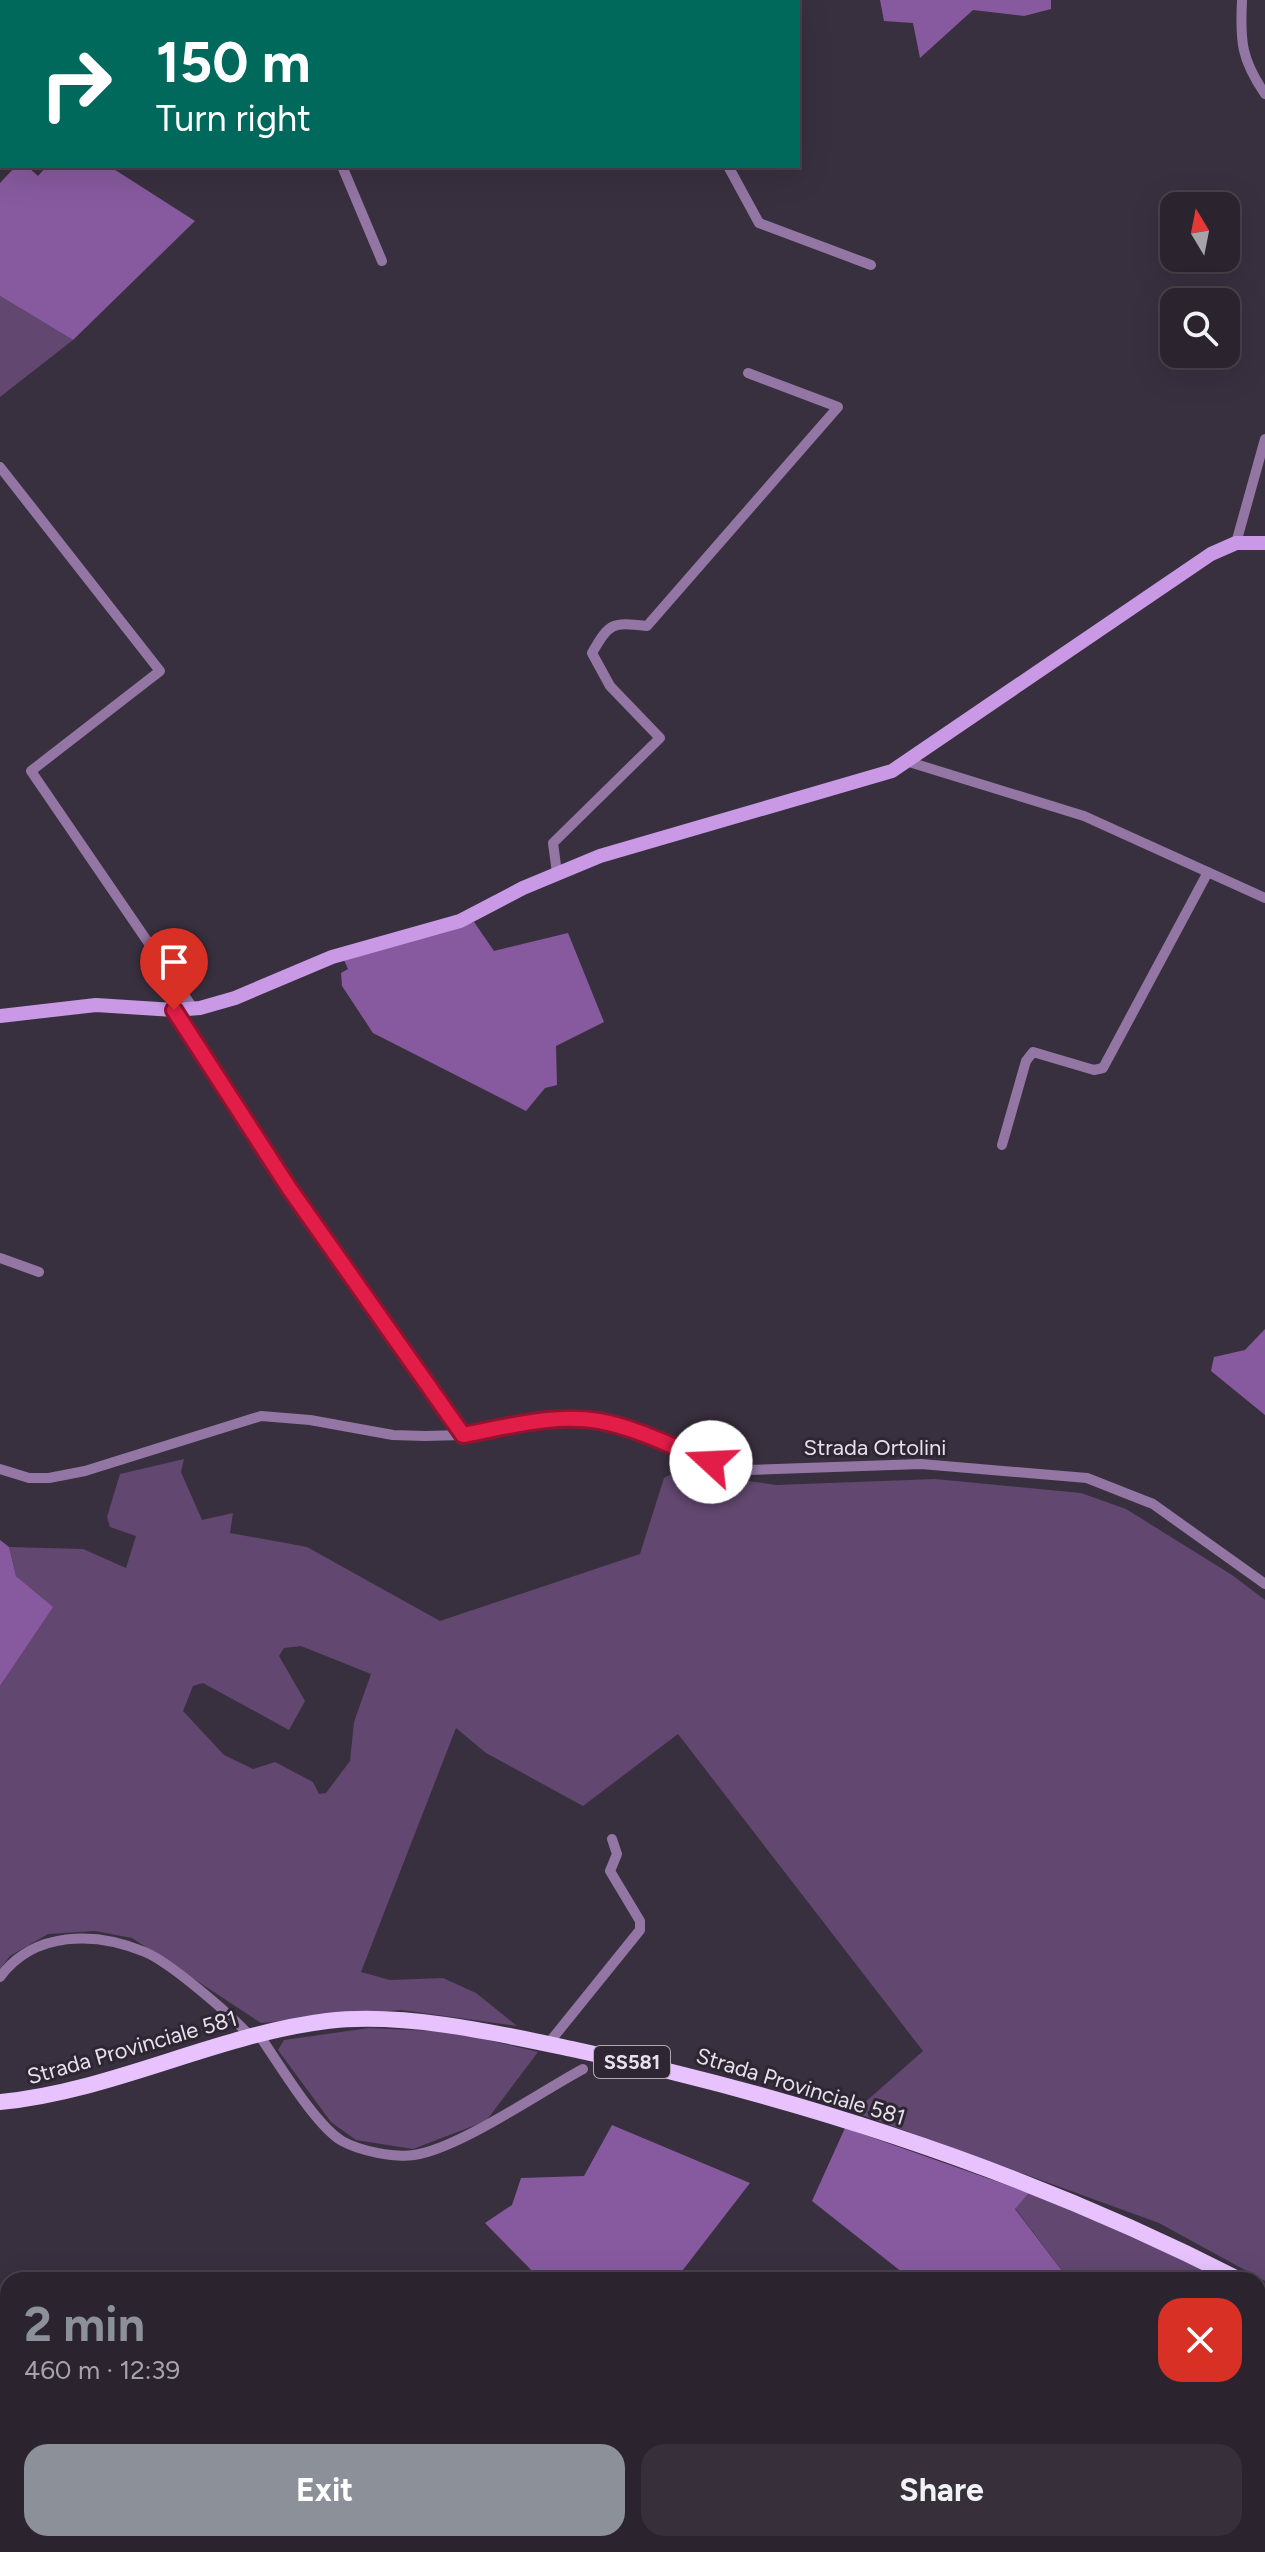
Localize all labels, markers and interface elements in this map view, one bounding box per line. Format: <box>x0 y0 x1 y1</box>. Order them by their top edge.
text: 150 m <box>156 29 311 96</box>
icon: right <box>24 32 128 136</box>
text: Turn right <box>156 97 311 140</box>
north arrow <box>1160 192 1240 272</box>
map controls <box>1160 192 1240 368</box>
button: search <box>1160 288 1240 368</box>
pin <box>140 928 208 1010</box>
icon: arrive <box>152 940 196 984</box>
position arrow <box>669 1420 753 1504</box>
street label: Strada Ortolini <box>804 1434 946 1461</box>
street label: Strada Provinciale 581 <box>24 2005 240 2090</box>
street label: Strada Provinciale 581 <box>693 2042 909 2131</box>
road number: SS581 <box>594 2046 670 2078</box>
text: 2 min <box>24 2295 145 2353</box>
button: close <box>1158 2298 1242 2382</box>
text: 460 m · 12:39 <box>24 2354 180 2386</box>
button: Exit <box>24 2444 625 2536</box>
button: Share <box>641 2444 1242 2536</box>

